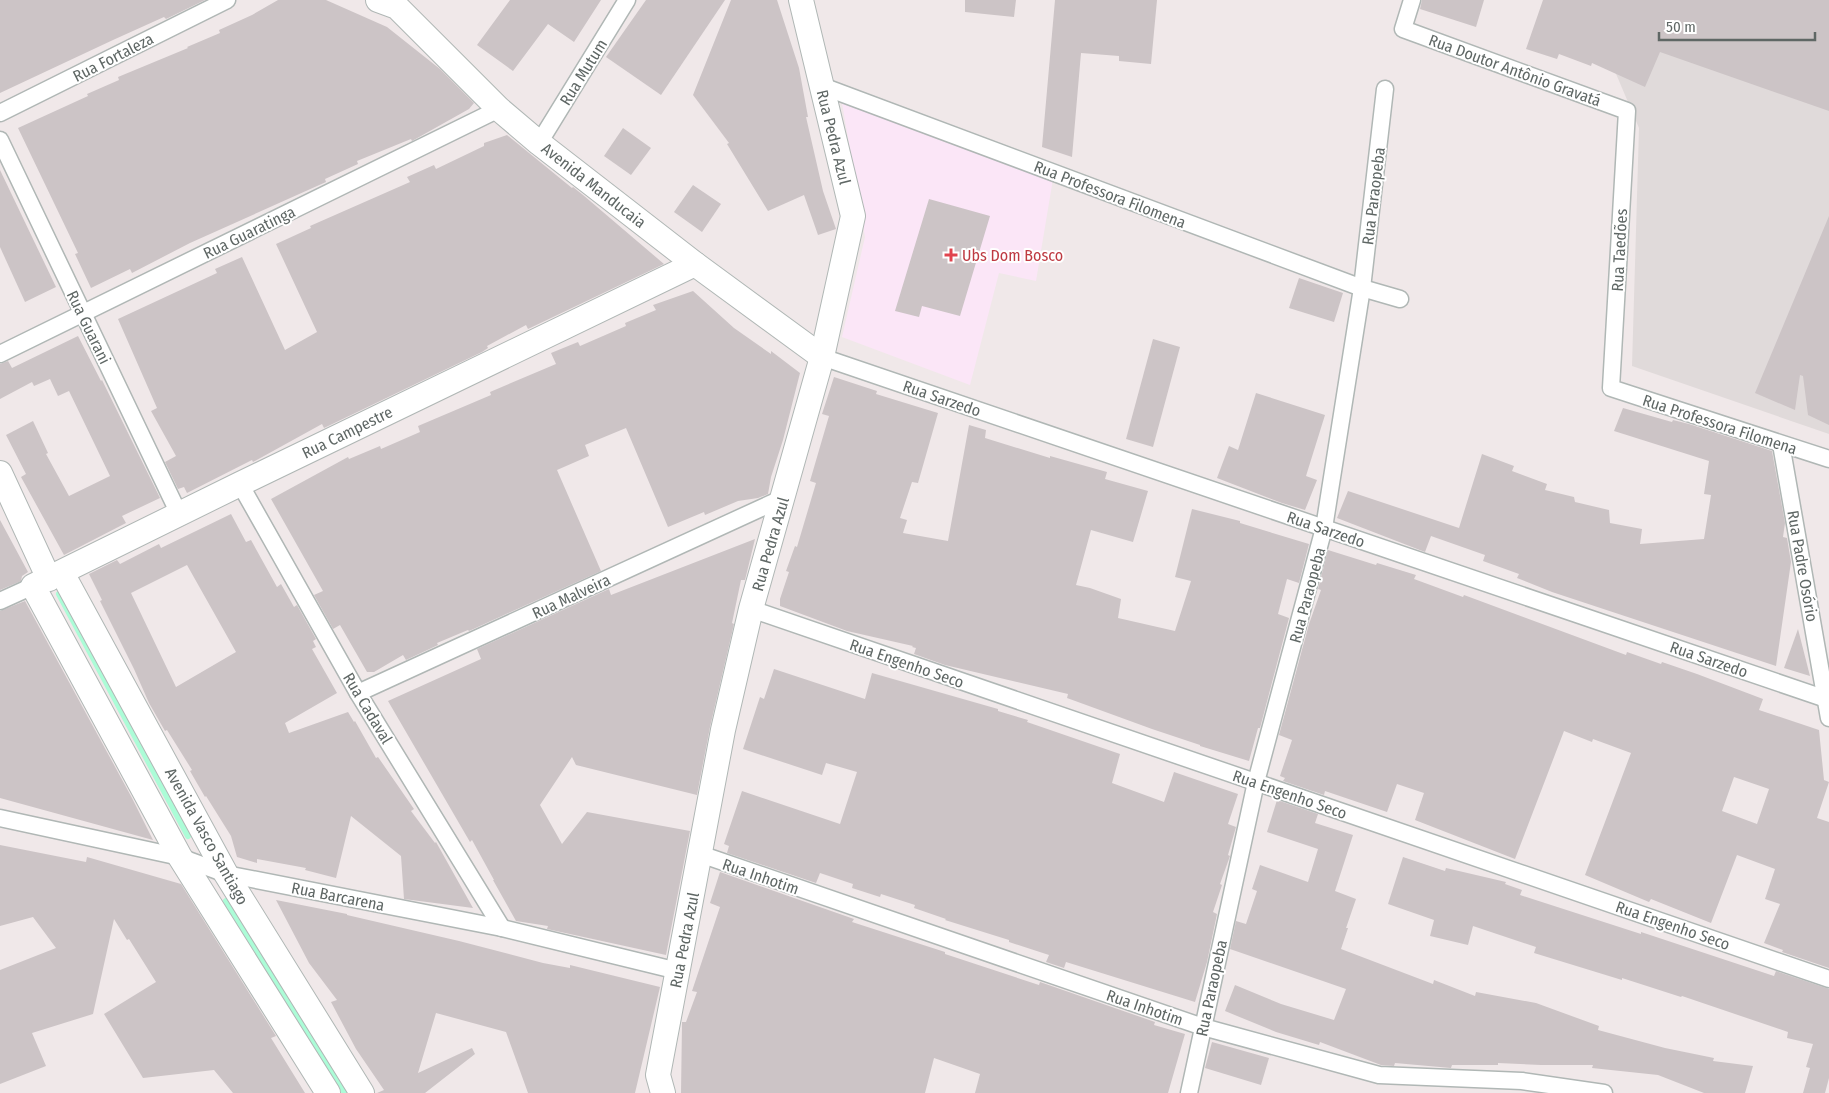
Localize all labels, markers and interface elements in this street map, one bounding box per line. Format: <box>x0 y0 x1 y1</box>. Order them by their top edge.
scale bar <box>1659 10 1815 42</box>
text: 50 m <box>1666 18 1696 36</box>
street label: Rua Fortaleza <box>70 29 157 86</box>
street label: Rua Doutor Antônio Gravatá <box>1426 30 1604 111</box>
street label: Rua Mutum <box>556 36 611 109</box>
street label: Rua Pedra Azul <box>813 88 854 186</box>
street label: Avenida Manducaia <box>538 139 650 232</box>
street label: Rua Paraopeba <box>1358 146 1389 246</box>
street label: Rua Professora Filomena <box>1031 157 1189 232</box>
street label: Rua Guaratinga <box>200 202 298 263</box>
street label: Rua Taedões <box>1608 208 1631 292</box>
place label: Ubs Dom Bosco <box>962 246 1063 265</box>
marker: Ubs Dom Bosco <box>944 248 958 262</box>
street label: Rua Guarani <box>63 287 115 367</box>
street label: Rua Sarzedo <box>900 376 983 421</box>
street label: Rua Professora Filomena <box>1640 391 1800 458</box>
street label: Rua Campestre <box>299 402 396 463</box>
street label: Rua Pedra Azul <box>748 495 793 593</box>
street label: Rua Sarzedo <box>1284 507 1367 552</box>
street label: Rua Padre Osório <box>1783 509 1822 623</box>
street label: Rua Paraopeba <box>1286 545 1329 645</box>
street label: Rua Malveira <box>529 570 613 623</box>
street label: Rua Engenho Seco <box>847 635 966 692</box>
street label: Rua Sarzedo <box>1667 637 1750 682</box>
street label: Rua Cadaval <box>339 669 396 747</box>
street label: Avenida Vasco Santiago <box>161 764 252 908</box>
street label: Rua Engenho Seco <box>1230 766 1349 823</box>
street label: Rua Inhotim <box>720 855 802 898</box>
street label: Rua Barcarena <box>290 878 386 915</box>
street label: Rua Pedra Azul <box>666 891 703 989</box>
street label: Rua Engenho Seco <box>1613 897 1732 954</box>
street label: Rua Paraopeba <box>1192 938 1231 1038</box>
street label: Rua Inhotim <box>1104 986 1186 1029</box>

